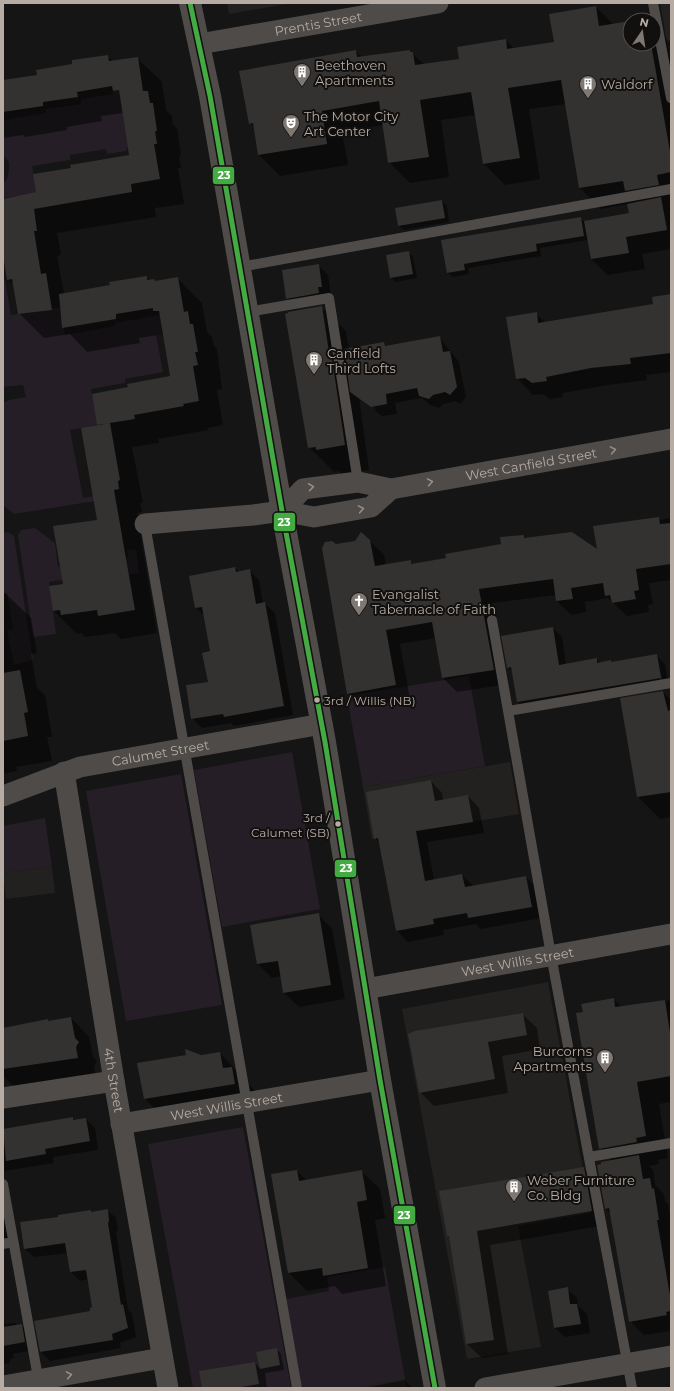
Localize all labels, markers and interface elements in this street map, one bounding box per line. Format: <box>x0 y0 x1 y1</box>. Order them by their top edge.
street label: Prentis Street <box>273 8 363 39</box>
north arrow <box>622 12 662 52</box>
text: N <box>638 14 650 30</box>
place label: Beethoven Apartments <box>315 57 394 88</box>
building icon: Beethoven Apartments <box>292 62 312 87</box>
building icon: Waldorf <box>578 74 598 99</box>
place label: Waldorf <box>601 76 653 92</box>
place label: The Motor City Art Center <box>304 108 399 139</box>
theatre icon: The Motor City Art Center <box>281 113 301 138</box>
line badge: 23 <box>212 166 235 185</box>
text: 23 <box>217 168 231 182</box>
place label: Canfield Third Lofts <box>327 345 396 376</box>
building icon: Canfield Third Lofts <box>304 350 324 375</box>
street label: West Canfield Street <box>464 444 598 484</box>
one-way arrow <box>610 446 616 454</box>
one-way arrow <box>427 479 433 487</box>
one-way arrow <box>308 483 315 492</box>
one-way arrow <box>358 505 365 514</box>
line badge: 23 <box>273 512 296 532</box>
text: 23 <box>277 515 291 529</box>
place label: Evangalist Tabernacle of Faith <box>372 586 496 617</box>
church icon: Evangalist Tabernacle of Faith <box>349 591 369 616</box>
place label: 3rd / Willis (NB) <box>324 693 416 708</box>
marker: 3rd / Willis (NB) <box>312 695 322 705</box>
street label: Calumet Street <box>110 736 210 769</box>
place label: 3rd / Calumet (SB) <box>251 810 331 840</box>
marker: 3rd / Calumet (SB) <box>333 819 343 829</box>
line badge: 23 <box>334 859 357 878</box>
text: 23 <box>339 861 353 875</box>
street label: West Willis Street <box>460 944 575 980</box>
place label: Burcorns Apartments <box>513 1043 592 1074</box>
street label: 4th Street <box>101 1046 127 1114</box>
building icon: Burcorns Apartments <box>595 1048 615 1073</box>
street label: West Willis Street <box>169 1089 284 1124</box>
place label: Weber Furniture Co. Bldg <box>527 1172 635 1203</box>
building icon: Weber Furniture Co. Bldg <box>504 1177 524 1202</box>
line badge: 23 <box>393 1205 416 1225</box>
text: 23 <box>397 1208 411 1222</box>
one-way arrow <box>66 1371 72 1379</box>

